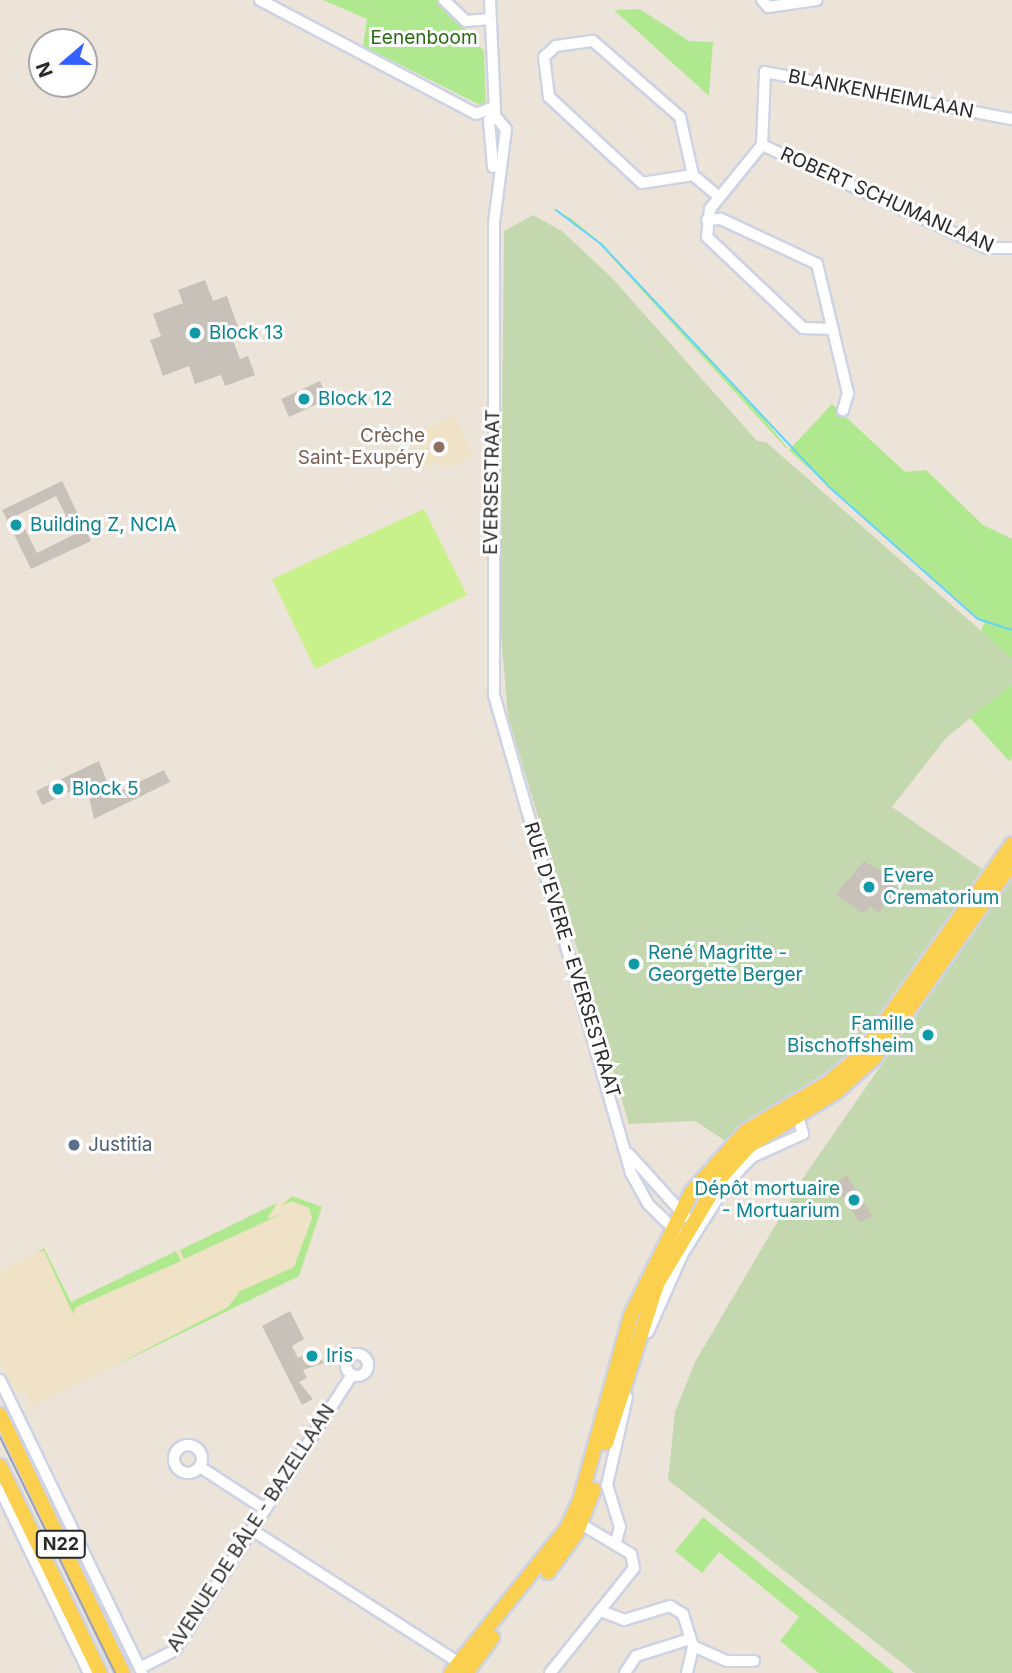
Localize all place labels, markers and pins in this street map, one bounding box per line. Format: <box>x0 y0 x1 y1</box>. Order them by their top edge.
place label: Block 13 <box>209 322 284 344</box>
marker: Block 13 <box>187 325 203 341</box>
place label: Block 12 <box>318 388 392 410</box>
marker: Block 12 <box>296 391 312 407</box>
place label: Crèche Saint-Exupéry <box>298 425 425 469</box>
marker: Crèche Saint-Exupéry <box>431 439 447 455</box>
place label: Building Z, NCIA <box>30 514 176 536</box>
marker: Building Z, NCIA <box>8 517 24 533</box>
place label: Block 5 <box>72 778 139 800</box>
marker: Block 5 <box>50 781 66 797</box>
place label: Evere Crematorium <box>883 865 999 909</box>
marker: Evere Crematorium <box>861 879 877 895</box>
place label: René Magritte - Georgette Berger <box>648 942 803 986</box>
marker: René Magritte - Georgette Berger <box>626 956 642 972</box>
place label: Famille Bischoffsheim <box>787 1013 914 1057</box>
marker: Famille Bischoffsheim <box>920 1027 936 1043</box>
place label: Justitia <box>88 1134 152 1156</box>
marker: Justitia <box>66 1137 82 1153</box>
place label: Dépôt mortuaire - Mortuarium <box>695 1178 840 1222</box>
marker: Dépôt mortuaire - Mortuarium <box>846 1192 862 1208</box>
place label: Iris <box>326 1345 353 1367</box>
marker: Iris <box>304 1348 320 1364</box>

